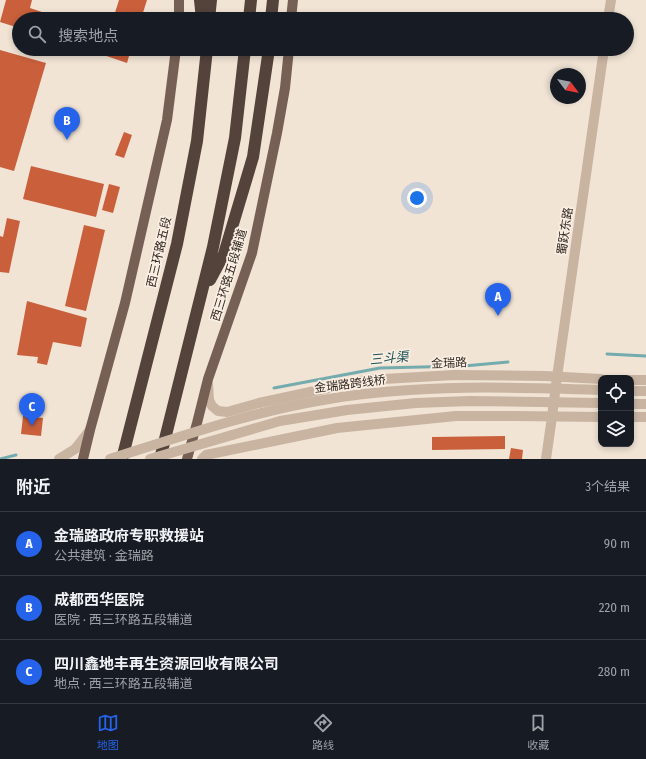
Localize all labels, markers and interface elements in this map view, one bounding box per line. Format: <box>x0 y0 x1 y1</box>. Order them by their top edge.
search box <box>12 12 634 56</box>
icon: search <box>26 23 48 45</box>
text: 搜索地点 <box>58 27 118 45</box>
north arrow <box>550 68 586 104</box>
pin: B <box>54 107 80 140</box>
your location <box>407 188 427 208</box>
street label: 蜀跃东路 <box>555 206 575 256</box>
street label: 西三环路五段 <box>144 215 174 289</box>
street label: 西三环路五段辅道 <box>208 227 250 323</box>
pin: A <box>485 283 511 316</box>
water label: 三斗渠 <box>369 349 411 367</box>
street label: 金瑞路 <box>431 355 467 371</box>
street label: 金瑞路跨线桥 <box>313 373 387 395</box>
map controls <box>598 375 634 447</box>
button: locate <box>598 375 634 411</box>
pin: C <box>19 393 45 426</box>
button: layers <box>598 411 634 447</box>
text: 附近 <box>16 477 50 498</box>
text: 3个结果 <box>585 479 630 494</box>
text: 金瑞路政府专职救援站 <box>54 527 204 545</box>
text: A <box>25 536 33 551</box>
text: 90 m <box>604 536 630 551</box>
text: 公共建筑 · 金瑞路 <box>54 548 154 563</box>
text: 成都西华医院 <box>54 591 144 609</box>
text: B <box>25 600 33 615</box>
text: 220 m <box>599 600 630 615</box>
text: 医院 · 西三环路五段辅道 <box>54 612 193 627</box>
text: 四川鑫地丰再生资源回收有限公司 <box>54 655 279 673</box>
text: C <box>26 664 32 679</box>
text: 280 m <box>598 664 630 679</box>
text: 地点 · 西三环路五段辅道 <box>54 676 193 691</box>
tab: 地图 <box>97 712 119 752</box>
tab: 路线 <box>312 712 334 752</box>
tab: 收藏 <box>527 712 549 752</box>

